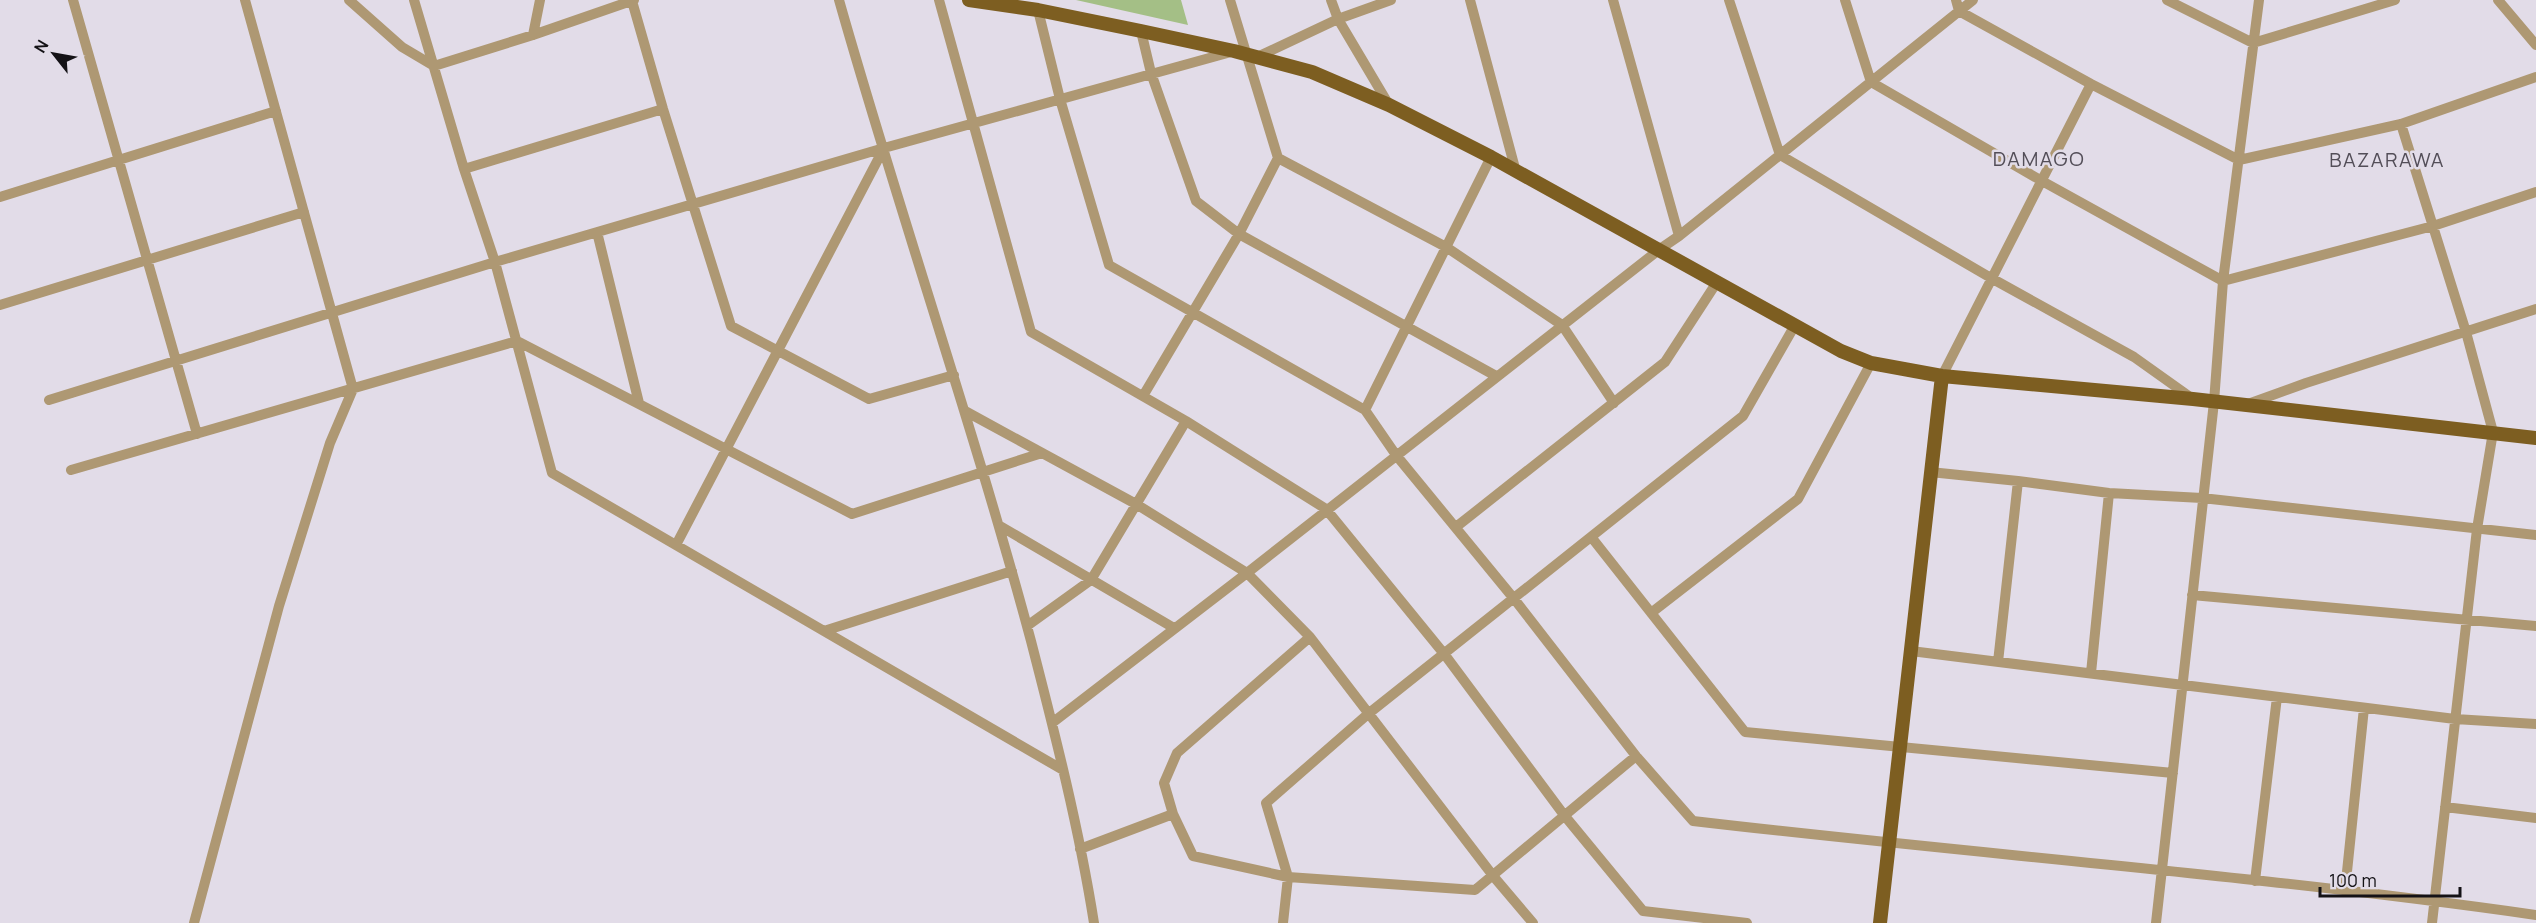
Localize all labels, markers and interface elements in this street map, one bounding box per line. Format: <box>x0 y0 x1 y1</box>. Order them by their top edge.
north arrow <box>24 24 84 84</box>
text: N <box>29 36 54 57</box>
district label: DAMAGO <box>1993 145 2085 172</box>
district label: BAZARAWA <box>2329 146 2445 173</box>
scale bar <box>2320 860 2460 898</box>
text: 100 m <box>2329 868 2377 892</box>

